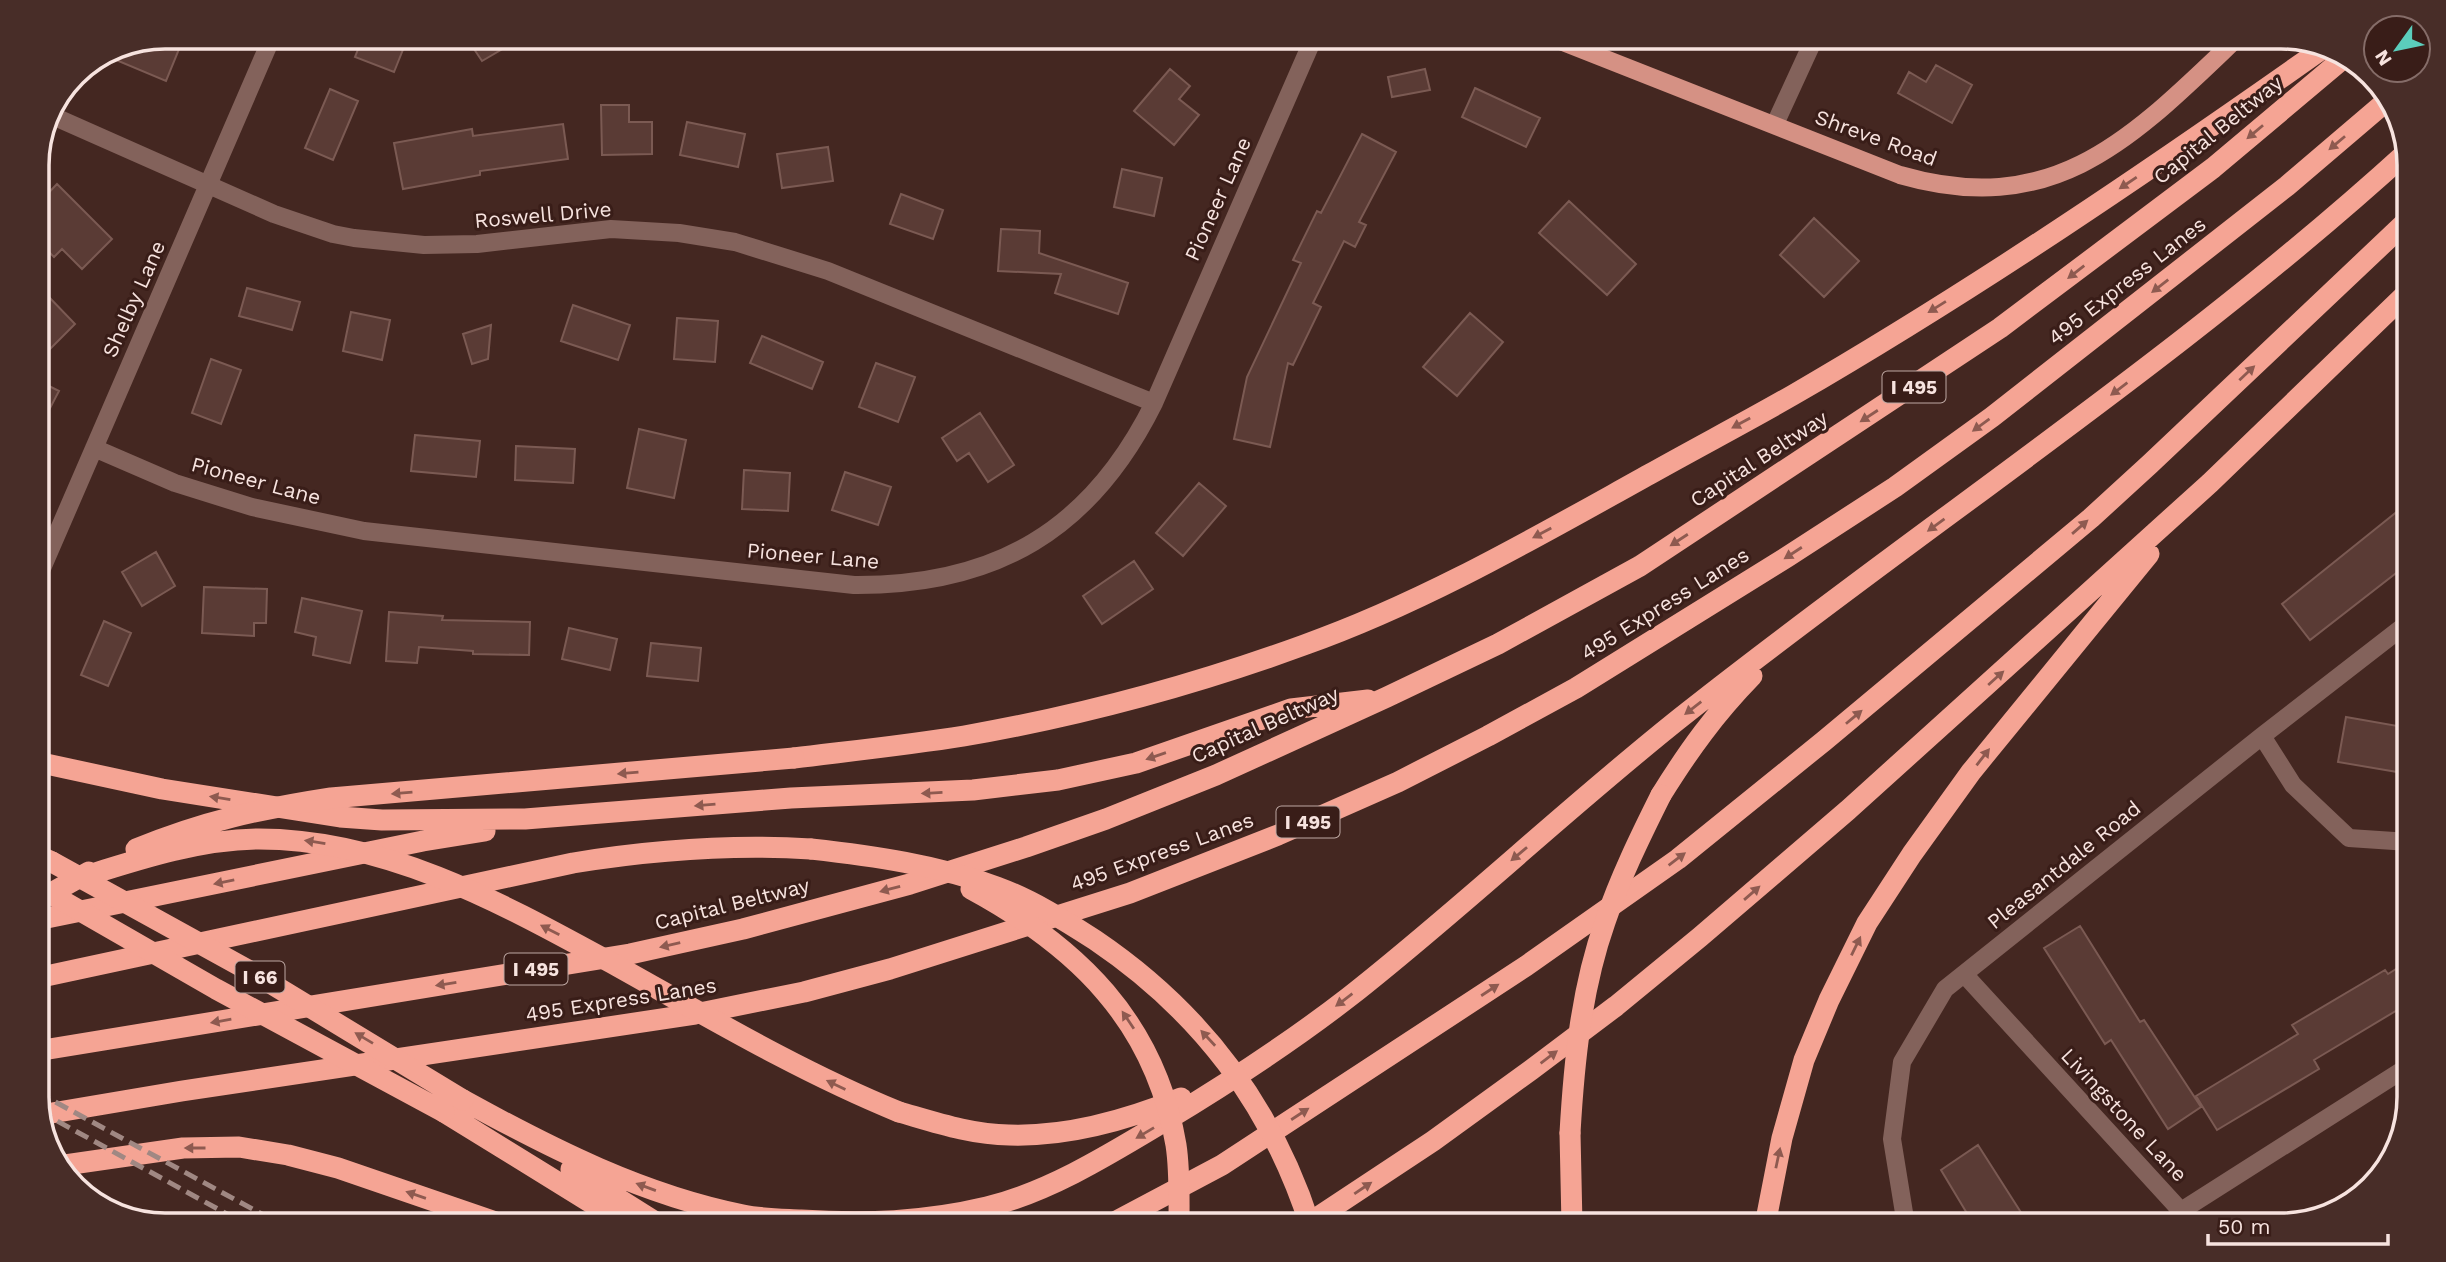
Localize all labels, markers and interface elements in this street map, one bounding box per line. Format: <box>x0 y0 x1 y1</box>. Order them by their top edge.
north arrow <box>2362 14 2432 84</box>
text: N <box>2370 46 2397 70</box>
street label: Capital Beltway <box>2148 70 2287 189</box>
street label: Shreve Road <box>1812 104 1941 171</box>
one-way arrow <box>2247 124 2264 139</box>
street label: Pioneer Lane <box>1179 133 1256 265</box>
one-way arrow <box>2329 135 2346 150</box>
one-way arrow <box>2118 176 2137 189</box>
street label: Roswell Drive <box>473 196 613 233</box>
street label: 495 Express Lanes <box>2043 211 2211 350</box>
street label: Shelby Lane <box>97 237 170 361</box>
one-way arrow <box>2067 264 2085 278</box>
one-way arrow <box>2151 278 2169 292</box>
one-way arrow <box>1927 300 1946 313</box>
one-way arrow <box>2238 365 2256 381</box>
road number: I 495 <box>1882 372 1946 402</box>
one-way arrow <box>2110 382 2128 396</box>
street label: Capital Beltway <box>1685 405 1832 512</box>
one-way arrow <box>1860 409 1879 422</box>
one-way arrow <box>1732 417 1751 429</box>
one-way arrow <box>1972 418 1990 432</box>
street label: Pioneer Lane <box>189 451 324 510</box>
one-way arrow <box>1928 517 1946 532</box>
one-way arrow <box>2071 520 2088 535</box>
one-way arrow <box>1532 528 1552 539</box>
one-way arrow <box>1669 534 1689 547</box>
street label: Pioneer Lane <box>746 537 880 574</box>
street label: 495 Express Lanes <box>1576 542 1753 665</box>
one-way arrow <box>1783 547 1802 560</box>
one-way arrow <box>1987 670 2004 686</box>
street label: Capital Beltway <box>1187 681 1342 768</box>
one-way arrow <box>1684 700 1702 714</box>
one-way arrow <box>1844 709 1862 724</box>
one-way arrow <box>1976 749 1991 767</box>
one-way arrow <box>1146 751 1167 762</box>
one-way arrow <box>617 768 639 779</box>
one-way arrow <box>921 787 943 798</box>
one-way arrow <box>390 788 412 799</box>
one-way arrow <box>208 792 230 803</box>
street label: Pleasantdale Road <box>1982 795 2145 934</box>
one-way arrow <box>694 800 716 811</box>
road number: I 495 <box>1276 806 1340 838</box>
street label: 495 Express Lanes <box>1067 807 1257 896</box>
one-way arrow <box>304 837 326 848</box>
one-way arrow <box>1510 846 1527 861</box>
one-way arrow <box>1667 852 1685 867</box>
street label: Capital Beltway <box>652 872 812 935</box>
one-way arrow <box>213 877 235 888</box>
one-way arrow <box>879 885 900 895</box>
one-way arrow <box>1743 885 1761 901</box>
one-way arrow <box>540 925 560 936</box>
one-way arrow <box>1851 936 1862 956</box>
one-way arrow <box>659 939 681 950</box>
road number: I 495 <box>504 953 568 984</box>
road number: I 66 <box>236 962 284 993</box>
street label: 495 Express Lanes <box>524 972 718 1027</box>
one-way arrow <box>435 979 457 990</box>
one-way arrow <box>1481 983 1499 997</box>
one-way arrow <box>1335 993 1353 1007</box>
one-way arrow <box>1121 1011 1135 1029</box>
one-way arrow <box>210 1016 232 1027</box>
one-way arrow <box>1200 1030 1216 1047</box>
one-way arrow <box>354 1032 373 1045</box>
street label: Livingstone Lane <box>2056 1043 2193 1186</box>
one-way arrow <box>1540 1050 1558 1064</box>
one-way arrow <box>826 1080 846 1091</box>
one-way arrow <box>1290 1108 1309 1121</box>
one-way arrow <box>1135 1127 1154 1140</box>
one-way arrow <box>184 1142 206 1154</box>
one-way arrow <box>1772 1147 1783 1169</box>
one-way arrow <box>636 1181 657 1192</box>
one-way arrow <box>1354 1181 1372 1195</box>
one-way arrow <box>406 1189 427 1200</box>
scale bar <box>2208 1202 2388 1246</box>
text: 50 m <box>2218 1214 2270 1239</box>

